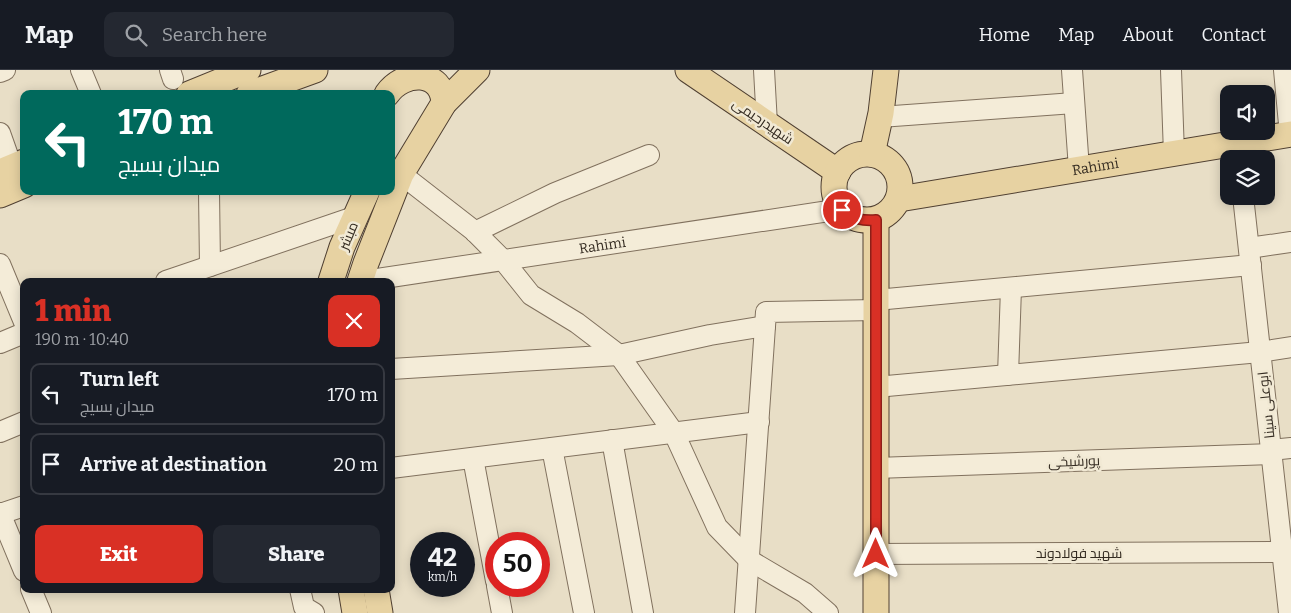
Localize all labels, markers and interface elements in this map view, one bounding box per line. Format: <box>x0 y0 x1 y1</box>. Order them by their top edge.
search box <box>104 12 454 57</box>
text: Map <box>25 21 74 49</box>
icon: search <box>122 21 150 49</box>
text: Search here <box>162 23 267 46</box>
text: Home <box>979 24 1030 46</box>
text: Map <box>1058 24 1094 46</box>
text: About <box>1122 24 1173 46</box>
text: Contact <box>1201 24 1266 46</box>
map controls <box>1220 85 1275 205</box>
button: sound <box>1220 85 1275 140</box>
street label: شهیدرحیمی <box>729 95 796 148</box>
text: 170 m <box>118 101 213 143</box>
icon: left <box>35 110 100 175</box>
button: layers <box>1220 150 1275 205</box>
text: میدان بسیج <box>118 151 220 178</box>
street label: Rahimi <box>1071 155 1120 179</box>
pin <box>821 189 863 231</box>
icon: arrive <box>828 196 856 224</box>
street label: مبشر <box>335 219 362 254</box>
street label: Rahimi <box>578 234 627 258</box>
text: 1 min <box>35 293 111 329</box>
button: close <box>328 295 380 347</box>
text: 190 m · 10:40 <box>35 330 129 349</box>
text: Turn left <box>80 368 159 391</box>
street label: ابوعلی سینا <box>1255 371 1278 439</box>
icon: left <box>37 380 65 408</box>
text: 170 m <box>327 383 378 406</box>
text: میدان بسیج <box>80 397 154 416</box>
icon: arrive <box>37 450 65 478</box>
street label: پورشیخی <box>1048 452 1101 472</box>
text: Arrive at destination <box>80 453 267 476</box>
text: 20 m <box>334 453 378 476</box>
button: Exit <box>35 525 203 583</box>
button: Share <box>213 525 380 583</box>
position arrow <box>849 527 901 579</box>
speed limit sign: 50 <box>485 532 550 597</box>
text: 42 <box>428 543 457 573</box>
street label: شهید فولادوند <box>1036 545 1122 562</box>
text: km/h <box>428 570 457 584</box>

